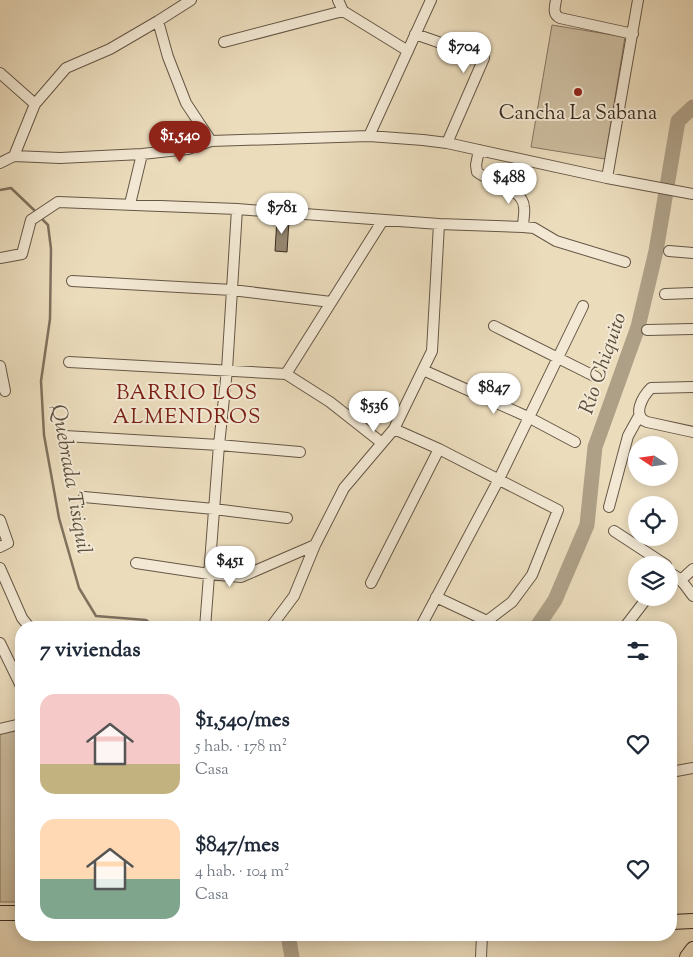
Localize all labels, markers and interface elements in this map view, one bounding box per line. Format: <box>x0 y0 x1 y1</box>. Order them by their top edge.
pin: $704 <box>434 32 494 74</box>
text: $704 <box>448 36 480 59</box>
marker: Cancha La Sabana <box>572 86 584 98</box>
place label: Cancha La Sabana <box>499 100 657 129</box>
pin: $1,540 <box>139 120 221 163</box>
text: $1,540 <box>160 125 200 148</box>
pin: $488 <box>479 162 539 205</box>
text: $488 <box>493 167 525 190</box>
pin: $781 <box>252 192 312 235</box>
text: $781 <box>267 197 297 220</box>
water label: Río Chiquito <box>572 309 635 419</box>
pin: $847 <box>464 372 524 415</box>
text: $847 <box>478 377 510 400</box>
district label: BARRIO LOS ALMENDROS <box>113 379 262 433</box>
pin: $536 <box>344 390 404 433</box>
text: $536 <box>360 395 388 418</box>
water label: Quebrada Tisiquil <box>42 402 98 556</box>
north arrow <box>628 436 678 486</box>
map controls <box>628 436 678 606</box>
button: locate <box>628 496 678 546</box>
pin: $451 <box>200 546 260 588</box>
text: $451 <box>216 550 244 573</box>
button: layers <box>628 556 678 606</box>
text: 7 viviendas <box>40 636 140 666</box>
icon: filters <box>624 637 652 665</box>
text: $1,540/mes <box>195 706 290 736</box>
icon: home <box>80 714 140 774</box>
icon: heart <box>624 730 652 758</box>
text: 5 hab. · 178 m² <box>195 736 287 759</box>
text: Casa <box>195 759 229 782</box>
text: $847/mes <box>195 831 279 861</box>
icon: home <box>80 839 140 899</box>
icon: heart <box>624 855 652 883</box>
text: 4 hab. · 104 m² <box>195 861 289 884</box>
text: Casa <box>195 884 229 907</box>

